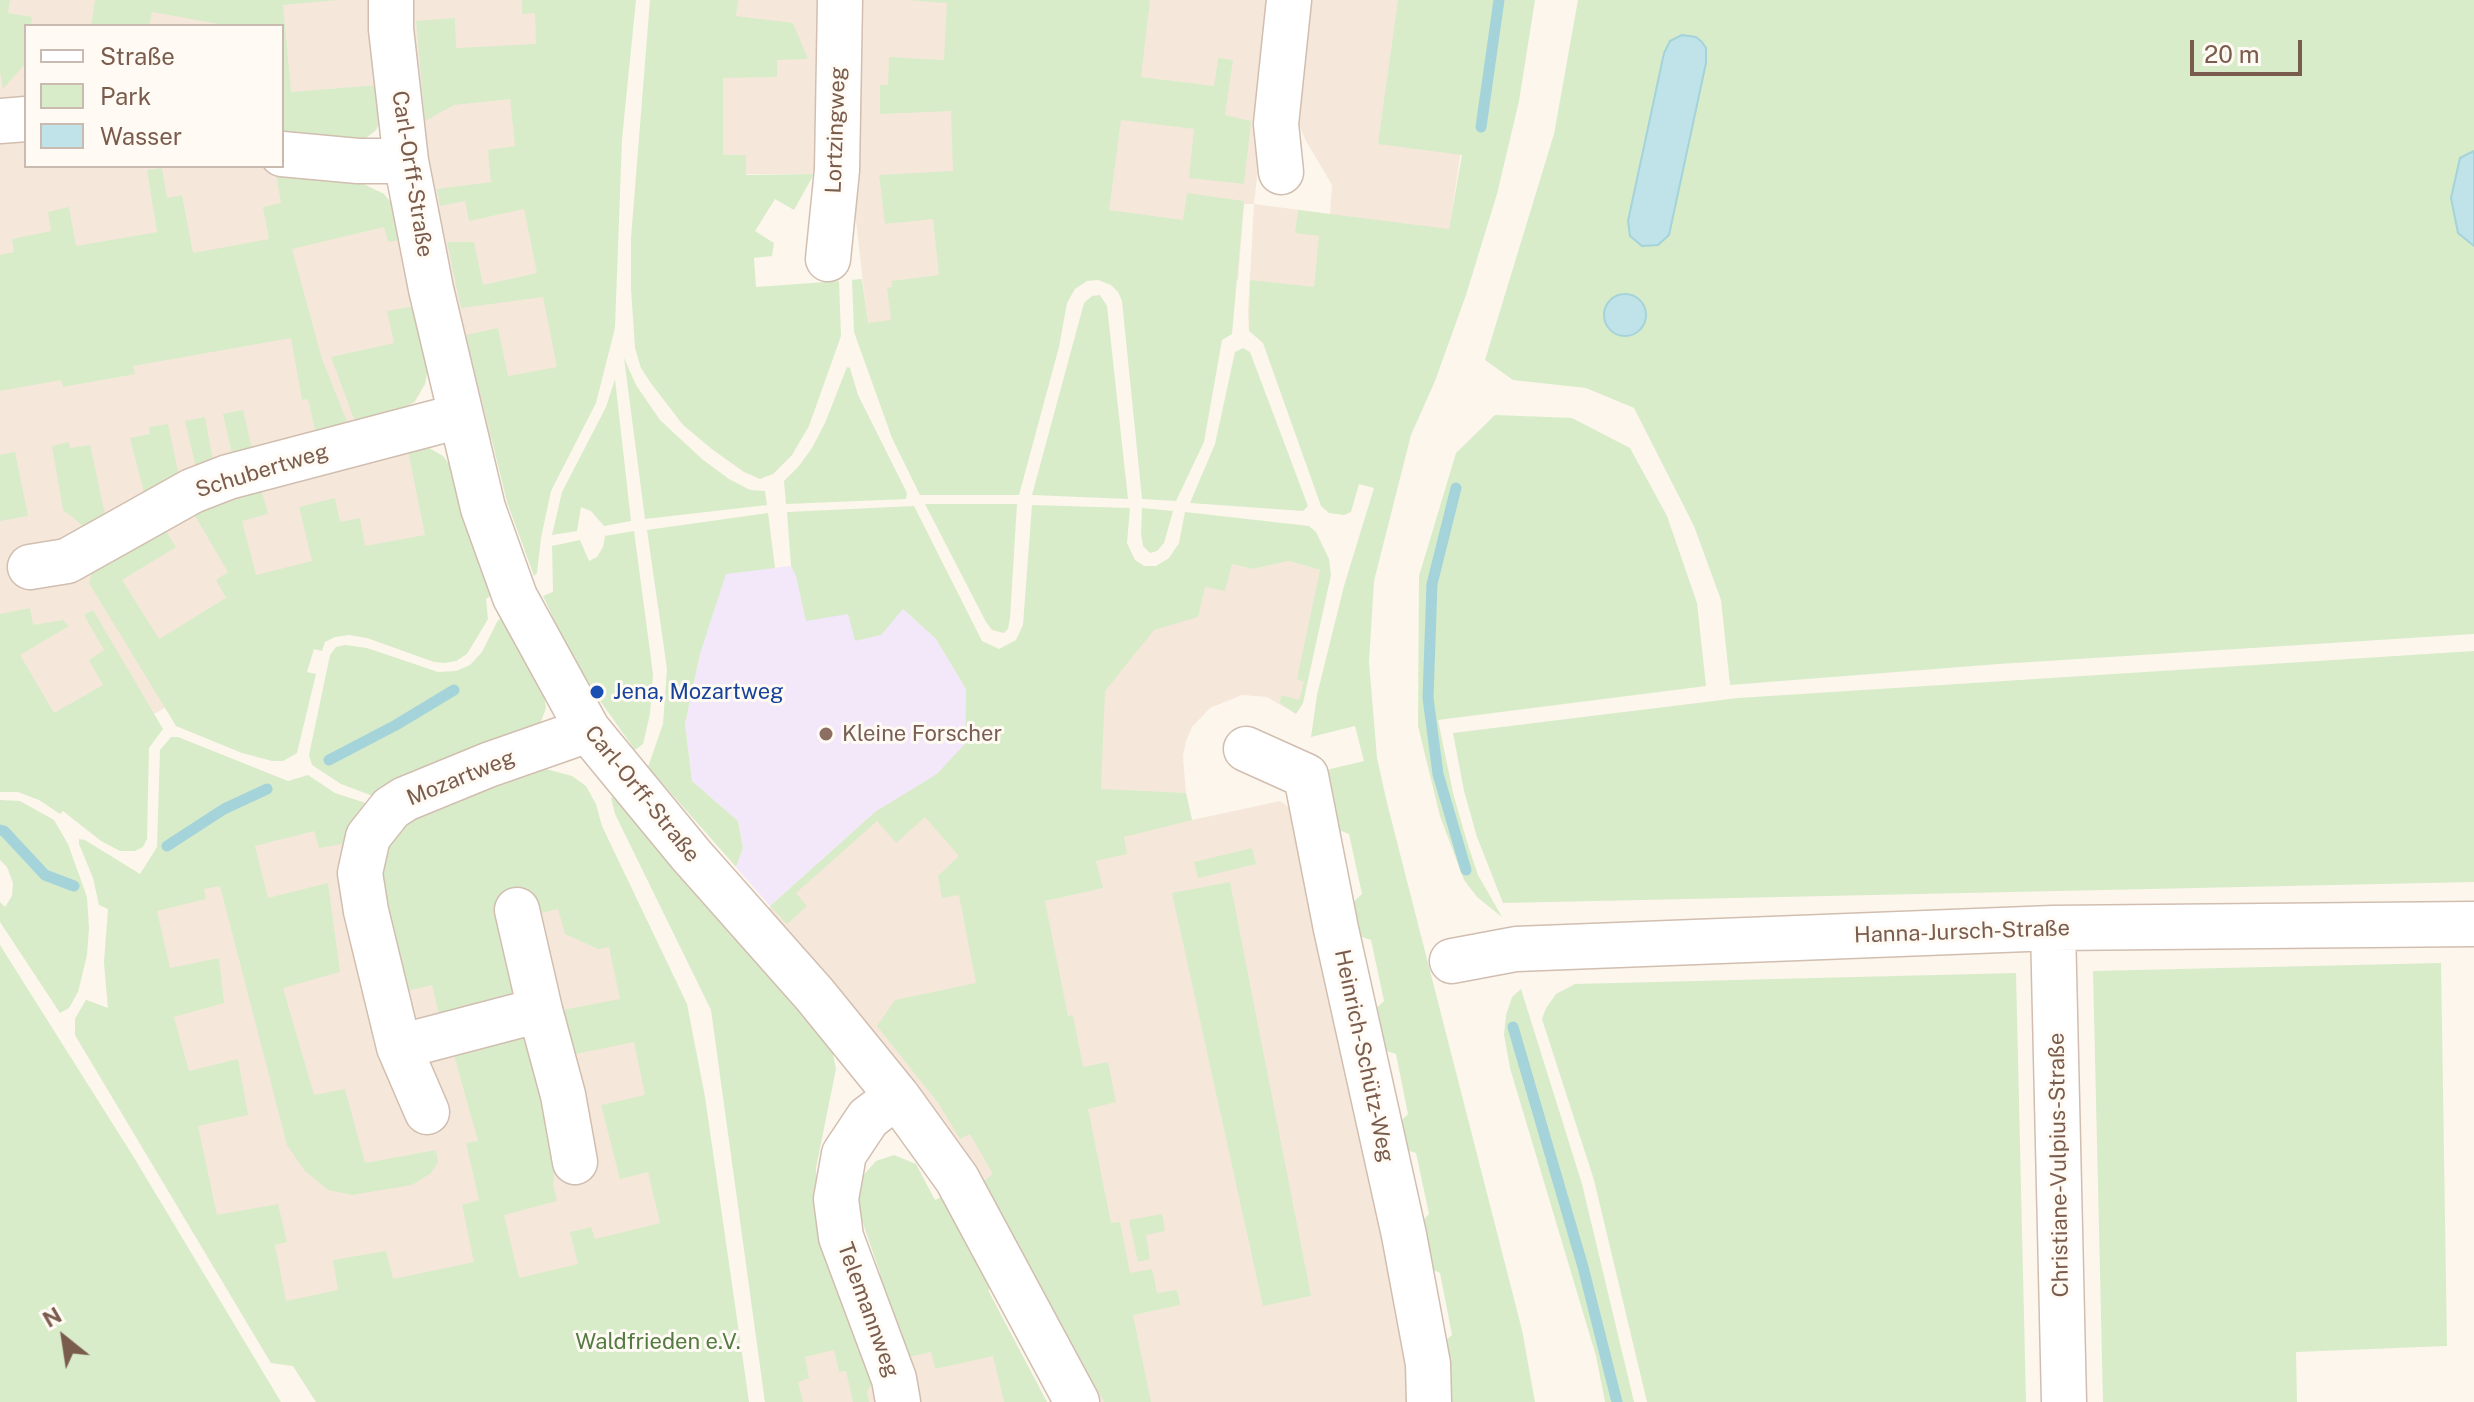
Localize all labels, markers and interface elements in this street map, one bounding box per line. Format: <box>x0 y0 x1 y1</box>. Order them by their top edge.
legend <box>24 24 284 168</box>
scale bar <box>2194 24 2306 74</box>
text: 20 m <box>2204 40 2260 68</box>
text: Straße <box>100 42 175 70</box>
street label: Lortzingweg <box>821 66 851 194</box>
text: Park <box>100 82 151 110</box>
street label: Carl-Orff-Straße <box>386 89 438 259</box>
text: Wasser <box>100 122 182 150</box>
street label: Schubertweg <box>192 438 332 504</box>
place label: Jena, Mozartweg <box>613 679 784 705</box>
marker: Jena, Mozartweg <box>588 683 606 701</box>
street label: Carl-Orff-Straße <box>579 720 705 868</box>
place label: Kleine Forscher <box>842 721 1002 747</box>
marker: Kleine Forscher <box>817 725 835 743</box>
street label: Mozartweg <box>403 744 519 812</box>
street label: Hanna-Jursch-Straße <box>1853 915 2071 949</box>
street label: Heinrich-Schütz-Weg <box>1329 947 1399 1165</box>
street label: Christiane-Vulpius-Straße <box>2043 1032 2075 1298</box>
street label: Telemannweg <box>831 1239 905 1381</box>
north arrow <box>24 1298 104 1378</box>
text: N <box>38 1302 66 1333</box>
park label: Waldfrieden e.V. <box>575 1329 741 1355</box>

